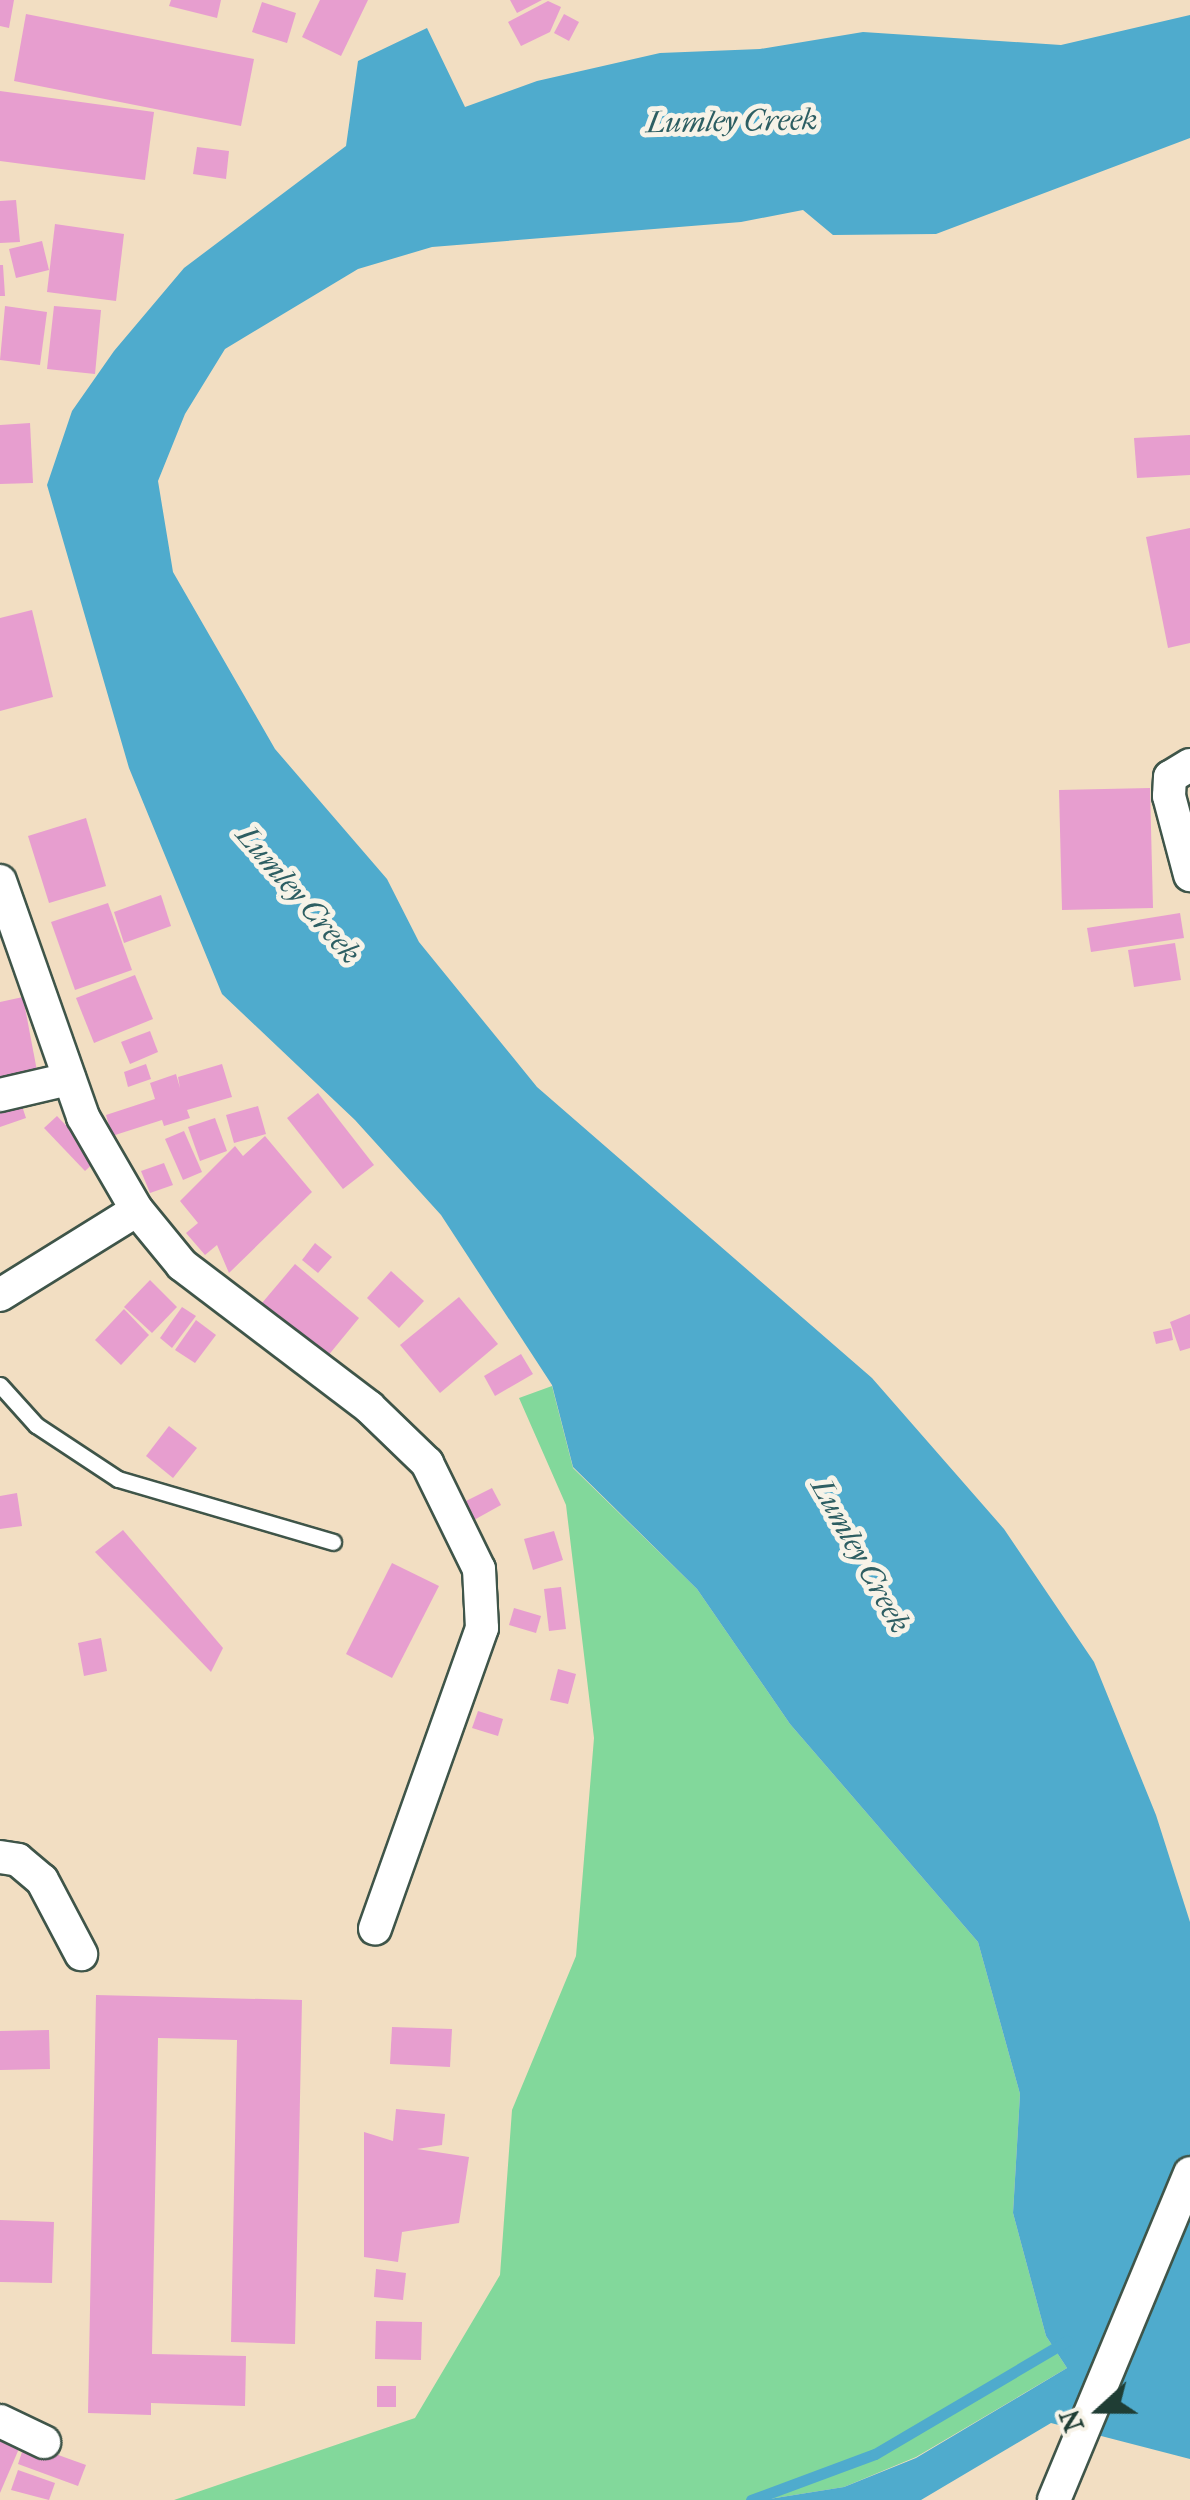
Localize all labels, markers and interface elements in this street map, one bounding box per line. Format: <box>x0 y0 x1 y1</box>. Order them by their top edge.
water label: Lumley Creek <box>646 103 818 141</box>
water label: Lumley Creek <box>228 819 368 971</box>
water label: Lumley Creek <box>803 1472 917 1640</box>
north arrow <box>1050 2360 1150 2460</box>
text: N <box>1052 2405 1091 2437</box>

